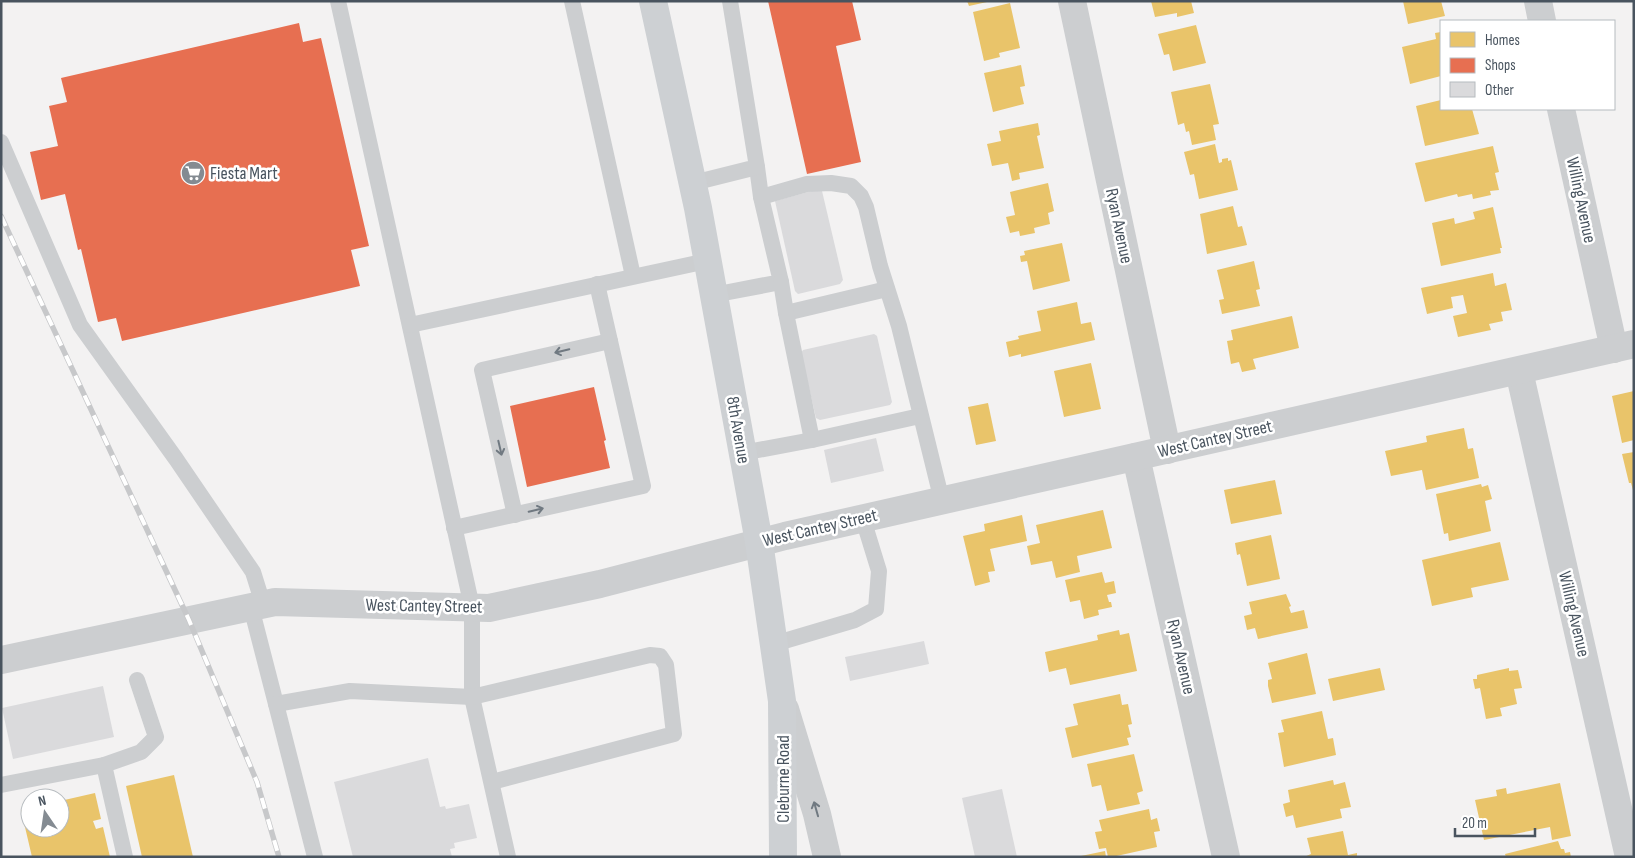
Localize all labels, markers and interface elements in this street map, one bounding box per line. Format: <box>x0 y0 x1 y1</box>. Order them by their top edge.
legend <box>1440 20 1615 110</box>
text: Homes <box>1485 31 1520 50</box>
text: Shops <box>1485 56 1516 75</box>
text: Other <box>1485 81 1514 100</box>
street label: Willing Avenue <box>1562 155 1600 245</box>
supermarket icon: Fiesta Mart <box>180 160 206 186</box>
place label: Fiesta Mart <box>210 163 278 184</box>
street label: Ryan Avenue <box>1101 187 1137 265</box>
one-way arrow <box>555 347 571 356</box>
street label: 8th Avenue <box>722 395 754 465</box>
street label: West Cantey Street <box>1156 416 1275 462</box>
one-way arrow <box>496 440 505 456</box>
one-way arrow <box>527 505 543 514</box>
street label: West Cantey Street <box>761 505 880 551</box>
street label: Willing Avenue <box>1554 569 1594 659</box>
street label: West Cantey Street <box>365 594 483 618</box>
street label: Ryan Avenue <box>1162 618 1200 696</box>
street label: Cleburne Road <box>773 735 794 823</box>
north arrow <box>20 788 70 838</box>
text: N <box>37 792 48 810</box>
one-way arrow <box>810 802 820 818</box>
scale bar <box>1455 806 1535 838</box>
text: 20 m <box>1462 814 1487 833</box>

